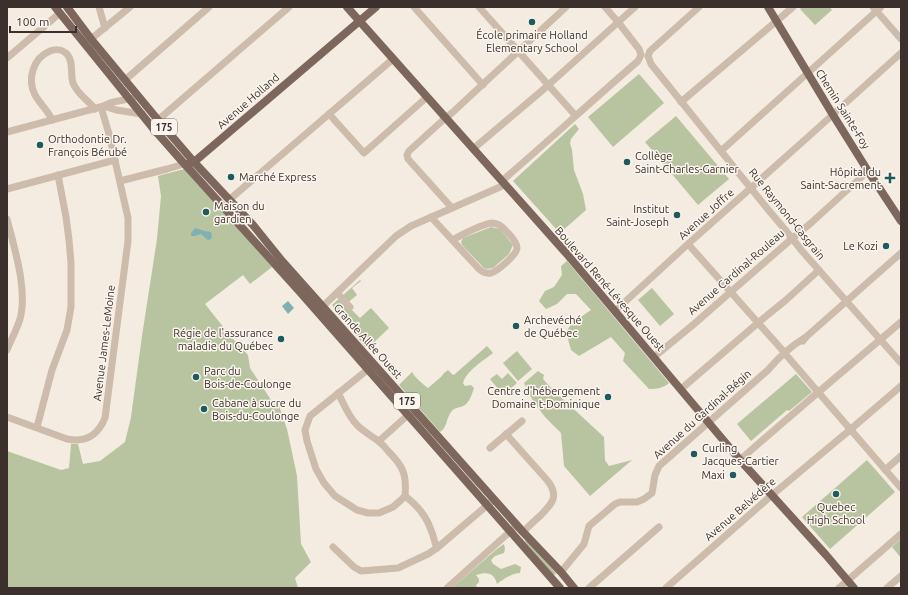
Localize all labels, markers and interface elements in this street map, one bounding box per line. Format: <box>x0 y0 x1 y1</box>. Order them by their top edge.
scale bar <box>10 8 76 34</box>
text: 100 m <box>16 15 49 28</box>
marker: École primaire Holland Elementary School <box>527 17 537 27</box>
place label: École primaire Holland Elementary School <box>476 28 588 54</box>
street label: Chemin Sainte-Foy <box>814 67 873 152</box>
street label: Avenue Holland <box>215 71 281 131</box>
road number: 175 <box>151 119 177 135</box>
place label: Orthodontie Dr. François Bérubé <box>48 133 127 158</box>
marker: Orthodontie Dr. François Bérubé <box>35 140 45 150</box>
place label: Collège Saint-Charles-Garnier <box>635 150 740 175</box>
marker: Collège Saint-Charles-Garnier <box>622 157 632 167</box>
street label: Rue Raymond-Casgrain <box>747 166 827 262</box>
place label: Hôpital du Saint-Sacrement <box>800 166 882 191</box>
place label: Marché Express <box>239 171 317 183</box>
marker: Marché Express <box>226 172 236 182</box>
marker: Hôpital du Saint-Sacrement <box>884 172 896 184</box>
street label: Avenue Joffre <box>676 186 736 242</box>
place label: Maison du gardien <box>214 200 265 225</box>
place label: Institut Saint-Joseph <box>606 203 670 228</box>
marker: Maison du gardien <box>201 207 211 217</box>
marker: Institut Saint-Joseph <box>672 210 682 220</box>
street label: Boulevard René-Lévesque Ouest <box>553 225 668 354</box>
street label: Avenue Cardinal-Rouleau <box>685 227 787 317</box>
place label: Le Kozi <box>843 240 878 252</box>
marker: Le Kozi <box>881 241 891 251</box>
street label: Avenue James-LeMoine <box>91 284 117 402</box>
street label: Grande Allée Ouest <box>331 301 405 381</box>
place label: Archevéché de Québec <box>524 314 582 339</box>
marker: Archevéché de Québec <box>511 321 521 331</box>
place label: Régie de l'assurance maladie du Québec <box>173 327 273 352</box>
marker: Régie de l'assurance maladie du Québec <box>276 334 286 344</box>
place label: Parc du Bois-de-Coulonge <box>204 365 291 390</box>
street label: Avenue du Cardinal-Bégin <box>651 367 753 461</box>
marker: Parc du Bois-de-Coulonge <box>191 372 201 382</box>
place label: Centre d'hébergement Domaine t-Dominique <box>487 385 601 410</box>
marker: Centre d'hébergement Domaine t-Dominique <box>603 392 613 402</box>
road number: 175 <box>394 393 420 409</box>
place label: Cabane à sucre du Bois-du-Coulonge <box>212 397 301 422</box>
marker: Cabane à sucre du Bois-du-Coulonge <box>199 404 209 414</box>
place label: Curling Jacques-Cartier <box>702 442 780 467</box>
marker: Curling Jacques-Cartier <box>689 449 699 459</box>
place label: Maxi <box>702 469 725 481</box>
marker: Maxi <box>728 470 738 480</box>
street label: Avenue Belvédère <box>702 475 778 543</box>
marker: Quebec High School <box>831 489 841 499</box>
place label: Quebec High School <box>807 501 865 526</box>

